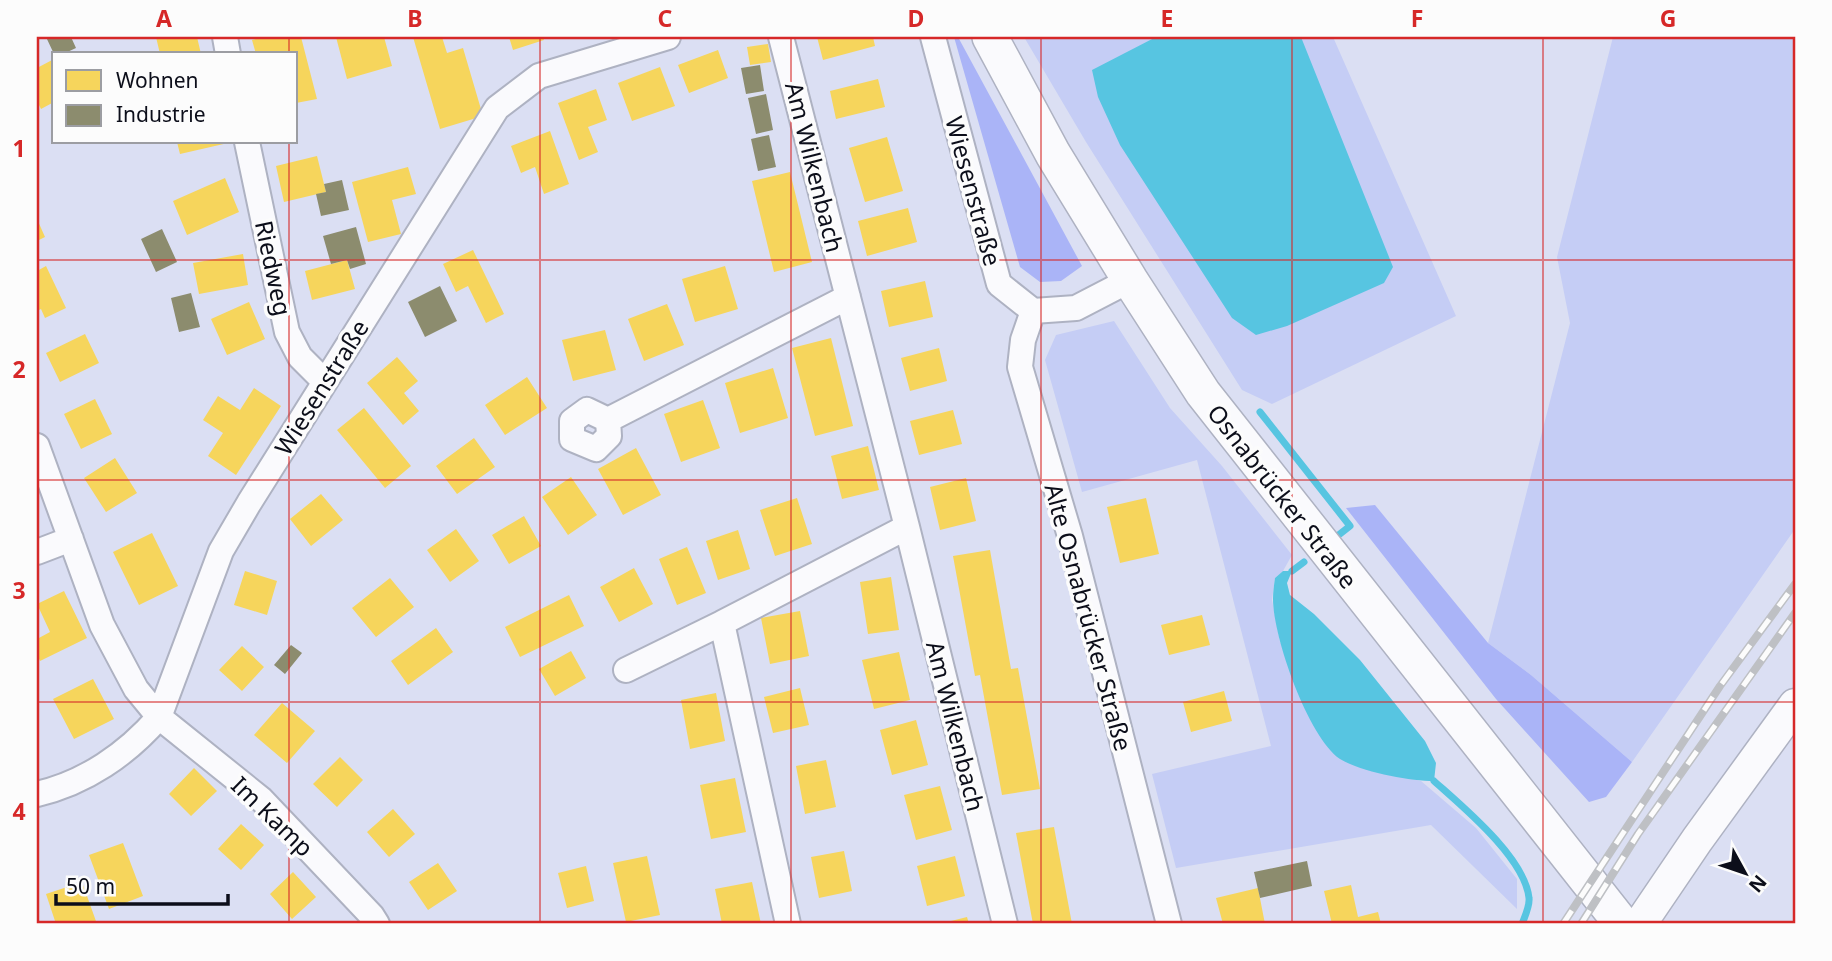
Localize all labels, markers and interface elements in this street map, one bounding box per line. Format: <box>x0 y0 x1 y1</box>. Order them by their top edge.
text: A <box>156 2 172 34</box>
text: B <box>407 2 423 34</box>
text: C <box>658 2 673 34</box>
text: D <box>908 2 924 34</box>
text: E <box>1161 2 1173 34</box>
text: F <box>1411 2 1423 34</box>
text: G <box>1660 2 1676 34</box>
legend <box>52 52 298 144</box>
text: Wohnen <box>116 66 199 94</box>
street label: Am Wilkenbach <box>778 78 852 256</box>
text: Industrie <box>116 100 206 128</box>
street label: Wiesenstraße <box>938 113 1010 269</box>
text: 1 <box>12 132 26 164</box>
street label: Riedweg <box>248 217 300 319</box>
street label: Wiesenstraße <box>266 313 376 461</box>
text: 2 <box>12 353 26 385</box>
street label: Osnabrücker Straße <box>1201 397 1365 595</box>
street label: Alte Osnabrücker Straße <box>1037 480 1141 754</box>
text: 3 <box>12 574 26 606</box>
street label: Am Wilkenbach <box>919 637 993 815</box>
street label: Im Kamp <box>225 769 321 863</box>
text: 4 <box>12 795 26 827</box>
north arrow <box>1710 838 1780 908</box>
scale bar <box>56 863 228 907</box>
text: N <box>1743 870 1773 898</box>
text: 50 m <box>66 872 115 900</box>

